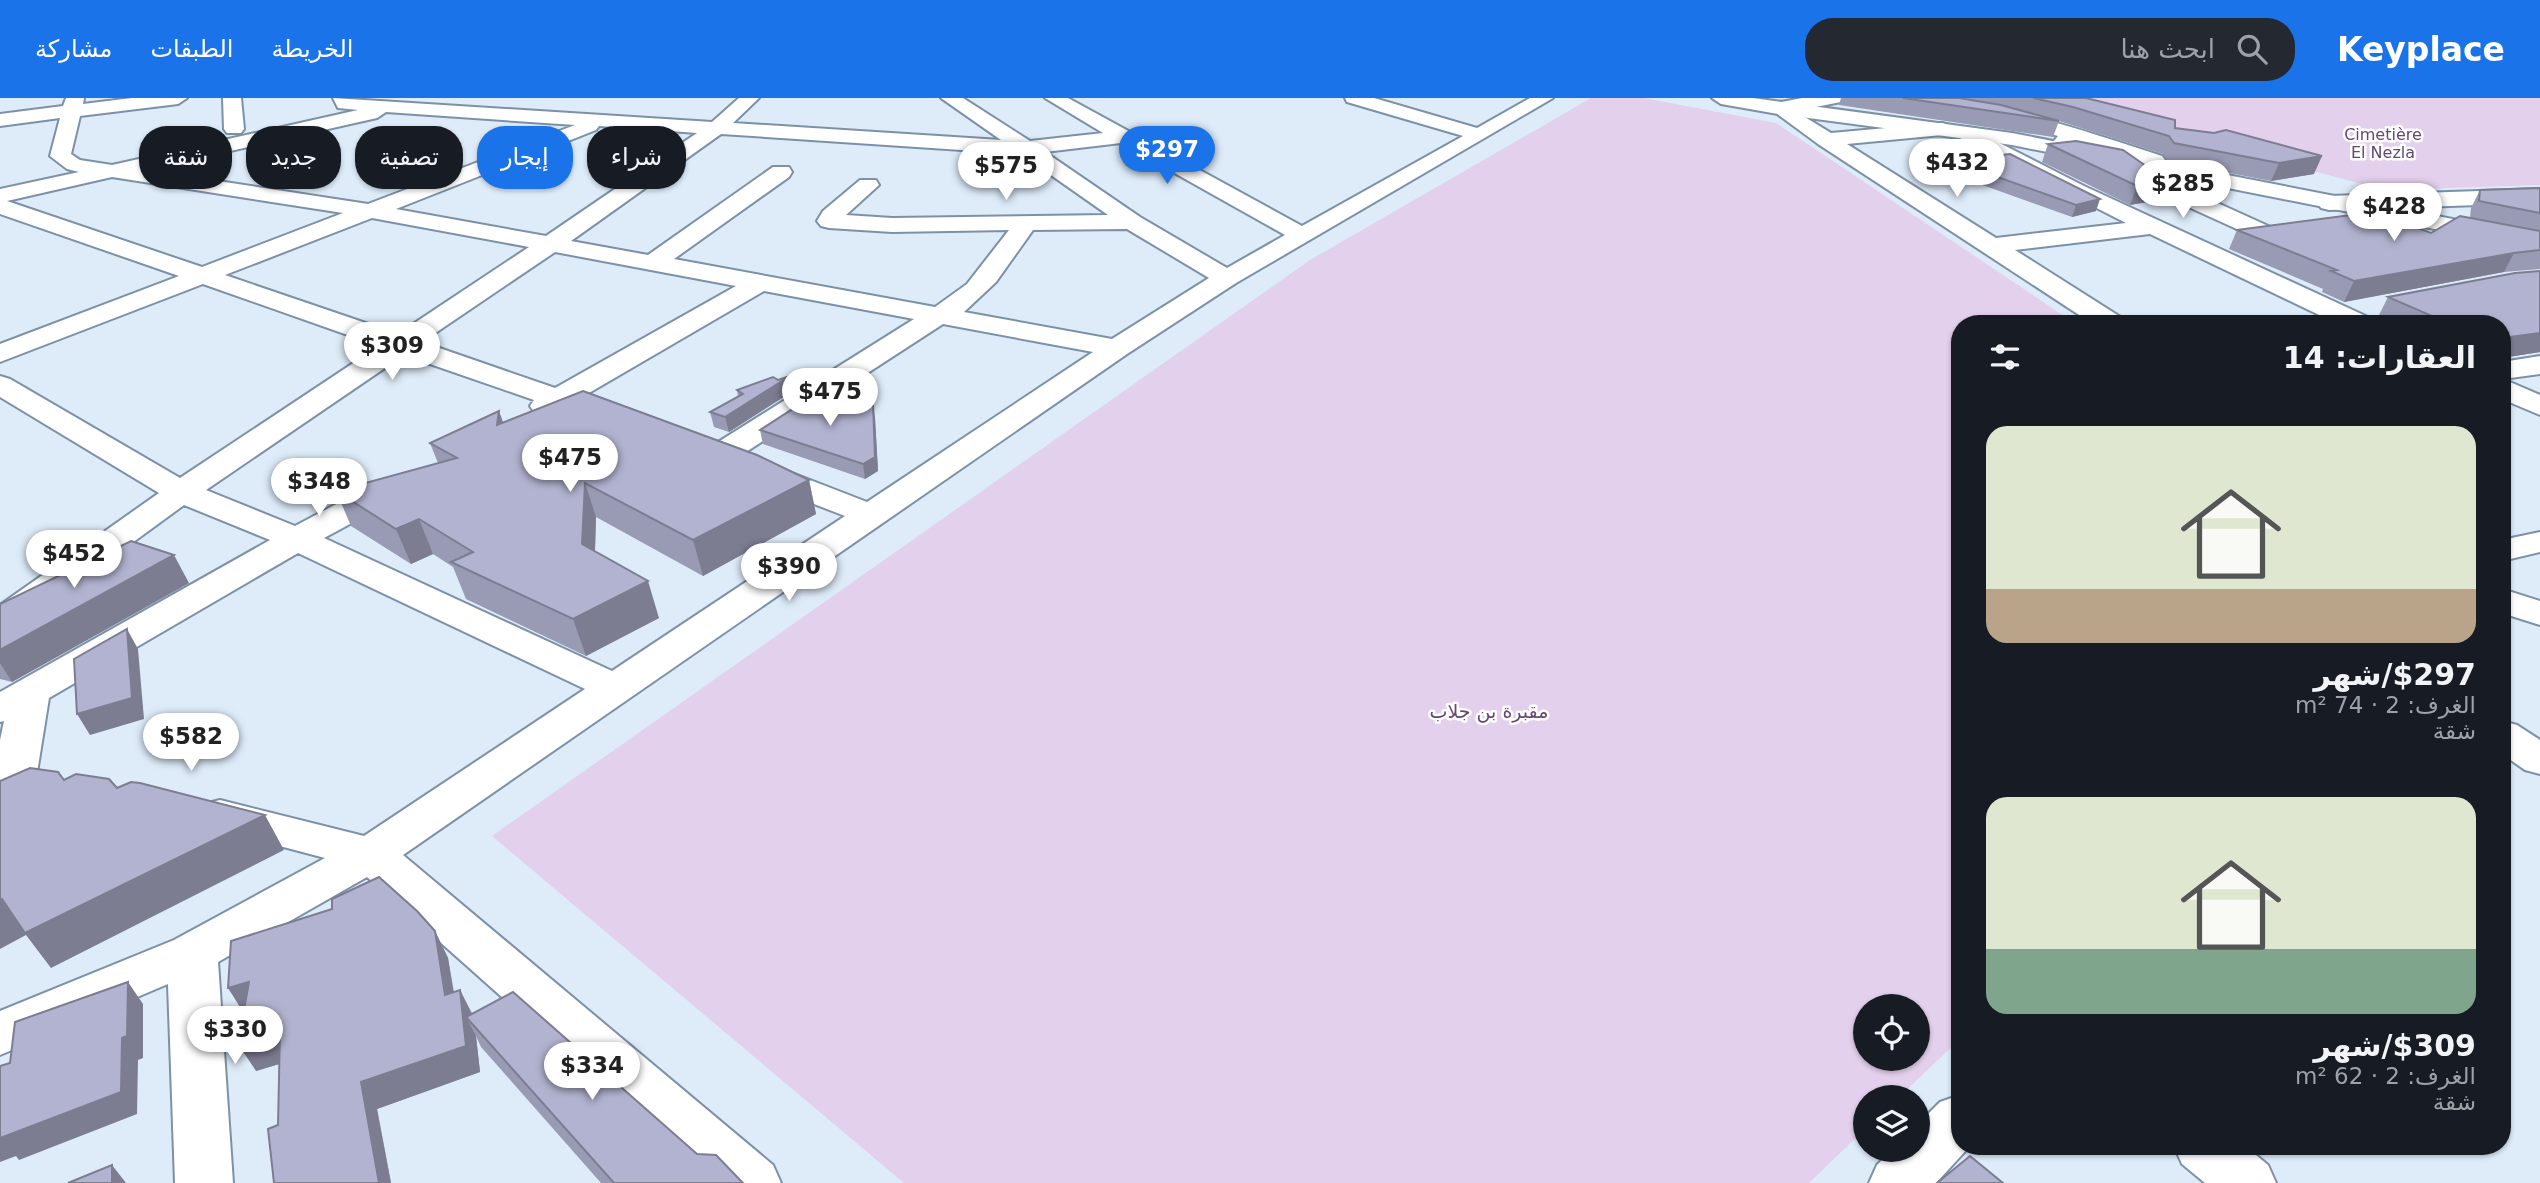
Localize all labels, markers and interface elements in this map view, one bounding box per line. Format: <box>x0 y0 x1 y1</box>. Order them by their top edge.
search box <box>1805 18 2295 81</box>
icon: search <box>2233 30 2271 68</box>
text: Keyplace <box>2337 30 2505 69</box>
text: ابحث هنا <box>2120 34 2215 64</box>
text: مشاركة <box>35 35 112 63</box>
text: الطبقات <box>150 35 233 63</box>
text: الخريطة <box>271 35 353 63</box>
park label: Cimetière El Nezla <box>2344 125 2422 162</box>
chip: شقة <box>139 126 232 189</box>
chip: جديد <box>246 126 341 189</box>
chip: تصفية <box>355 126 463 189</box>
chip: إيجار <box>477 126 573 189</box>
chip: شراء <box>587 126 686 189</box>
pin: $297 <box>1126 126 1208 186</box>
text: $297 <box>1135 136 1199 162</box>
pin: $432 <box>1916 140 1998 199</box>
pin: $575 <box>965 142 1047 202</box>
text: $432 <box>1925 149 1989 175</box>
text: $575 <box>974 152 1038 178</box>
pin: $285 <box>2142 160 2224 220</box>
text: $285 <box>2151 170 2215 196</box>
pin: $428 <box>2353 184 2435 243</box>
text: $428 <box>2362 193 2426 219</box>
pin: $309 <box>351 322 433 382</box>
text: $309 <box>360 332 424 358</box>
icon: filters <box>1986 338 2024 376</box>
text: العقارات: 14 <box>2283 340 2476 375</box>
pin: $475 <box>789 368 871 428</box>
text: $475 <box>798 378 862 404</box>
pin: $475 <box>529 434 611 494</box>
text: $475 <box>538 444 602 470</box>
pin: $348 <box>278 458 360 518</box>
text: $348 <box>287 468 351 494</box>
icon: home <box>2168 471 2294 597</box>
pin: $452 <box>33 531 115 590</box>
text: $452 <box>42 540 106 566</box>
pin: $390 <box>748 544 830 603</box>
text: $390 <box>757 553 821 579</box>
text: $297/شهر <box>2314 657 2476 692</box>
text: الغرف: 2 · 74 m² <box>2295 692 2476 718</box>
park label: مقبرة بن جلاب <box>1430 700 1548 723</box>
pin: $582 <box>150 714 232 773</box>
text: شقة <box>2433 718 2476 744</box>
text: $582 <box>159 723 223 749</box>
icon: home <box>2168 842 2294 968</box>
map controls <box>1853 994 1930 1162</box>
button: locate <box>1853 994 1930 1071</box>
pin: $330 <box>194 1006 276 1066</box>
text: $330 <box>203 1016 267 1042</box>
text: $309/شهر <box>2314 1028 2476 1063</box>
pin: $334 <box>551 1042 633 1102</box>
text: $334 <box>560 1052 624 1078</box>
text: الغرف: 2 · 62 m² <box>2295 1063 2476 1089</box>
button: layers <box>1853 1085 1930 1162</box>
text: شقة <box>2433 1089 2476 1115</box>

